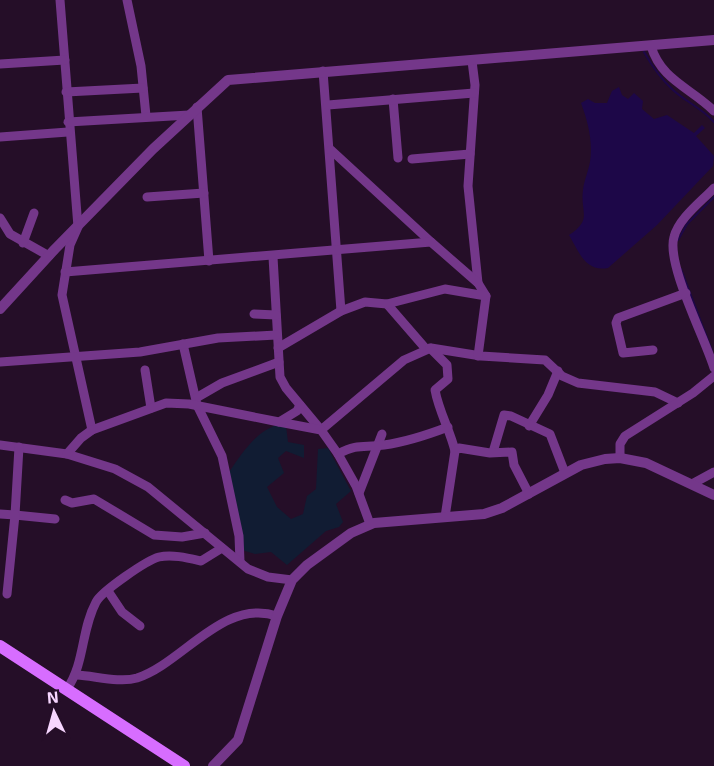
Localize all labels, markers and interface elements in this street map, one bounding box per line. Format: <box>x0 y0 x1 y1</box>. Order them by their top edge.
north arrow <box>24 682 84 742</box>
text: N <box>46 687 59 707</box>

